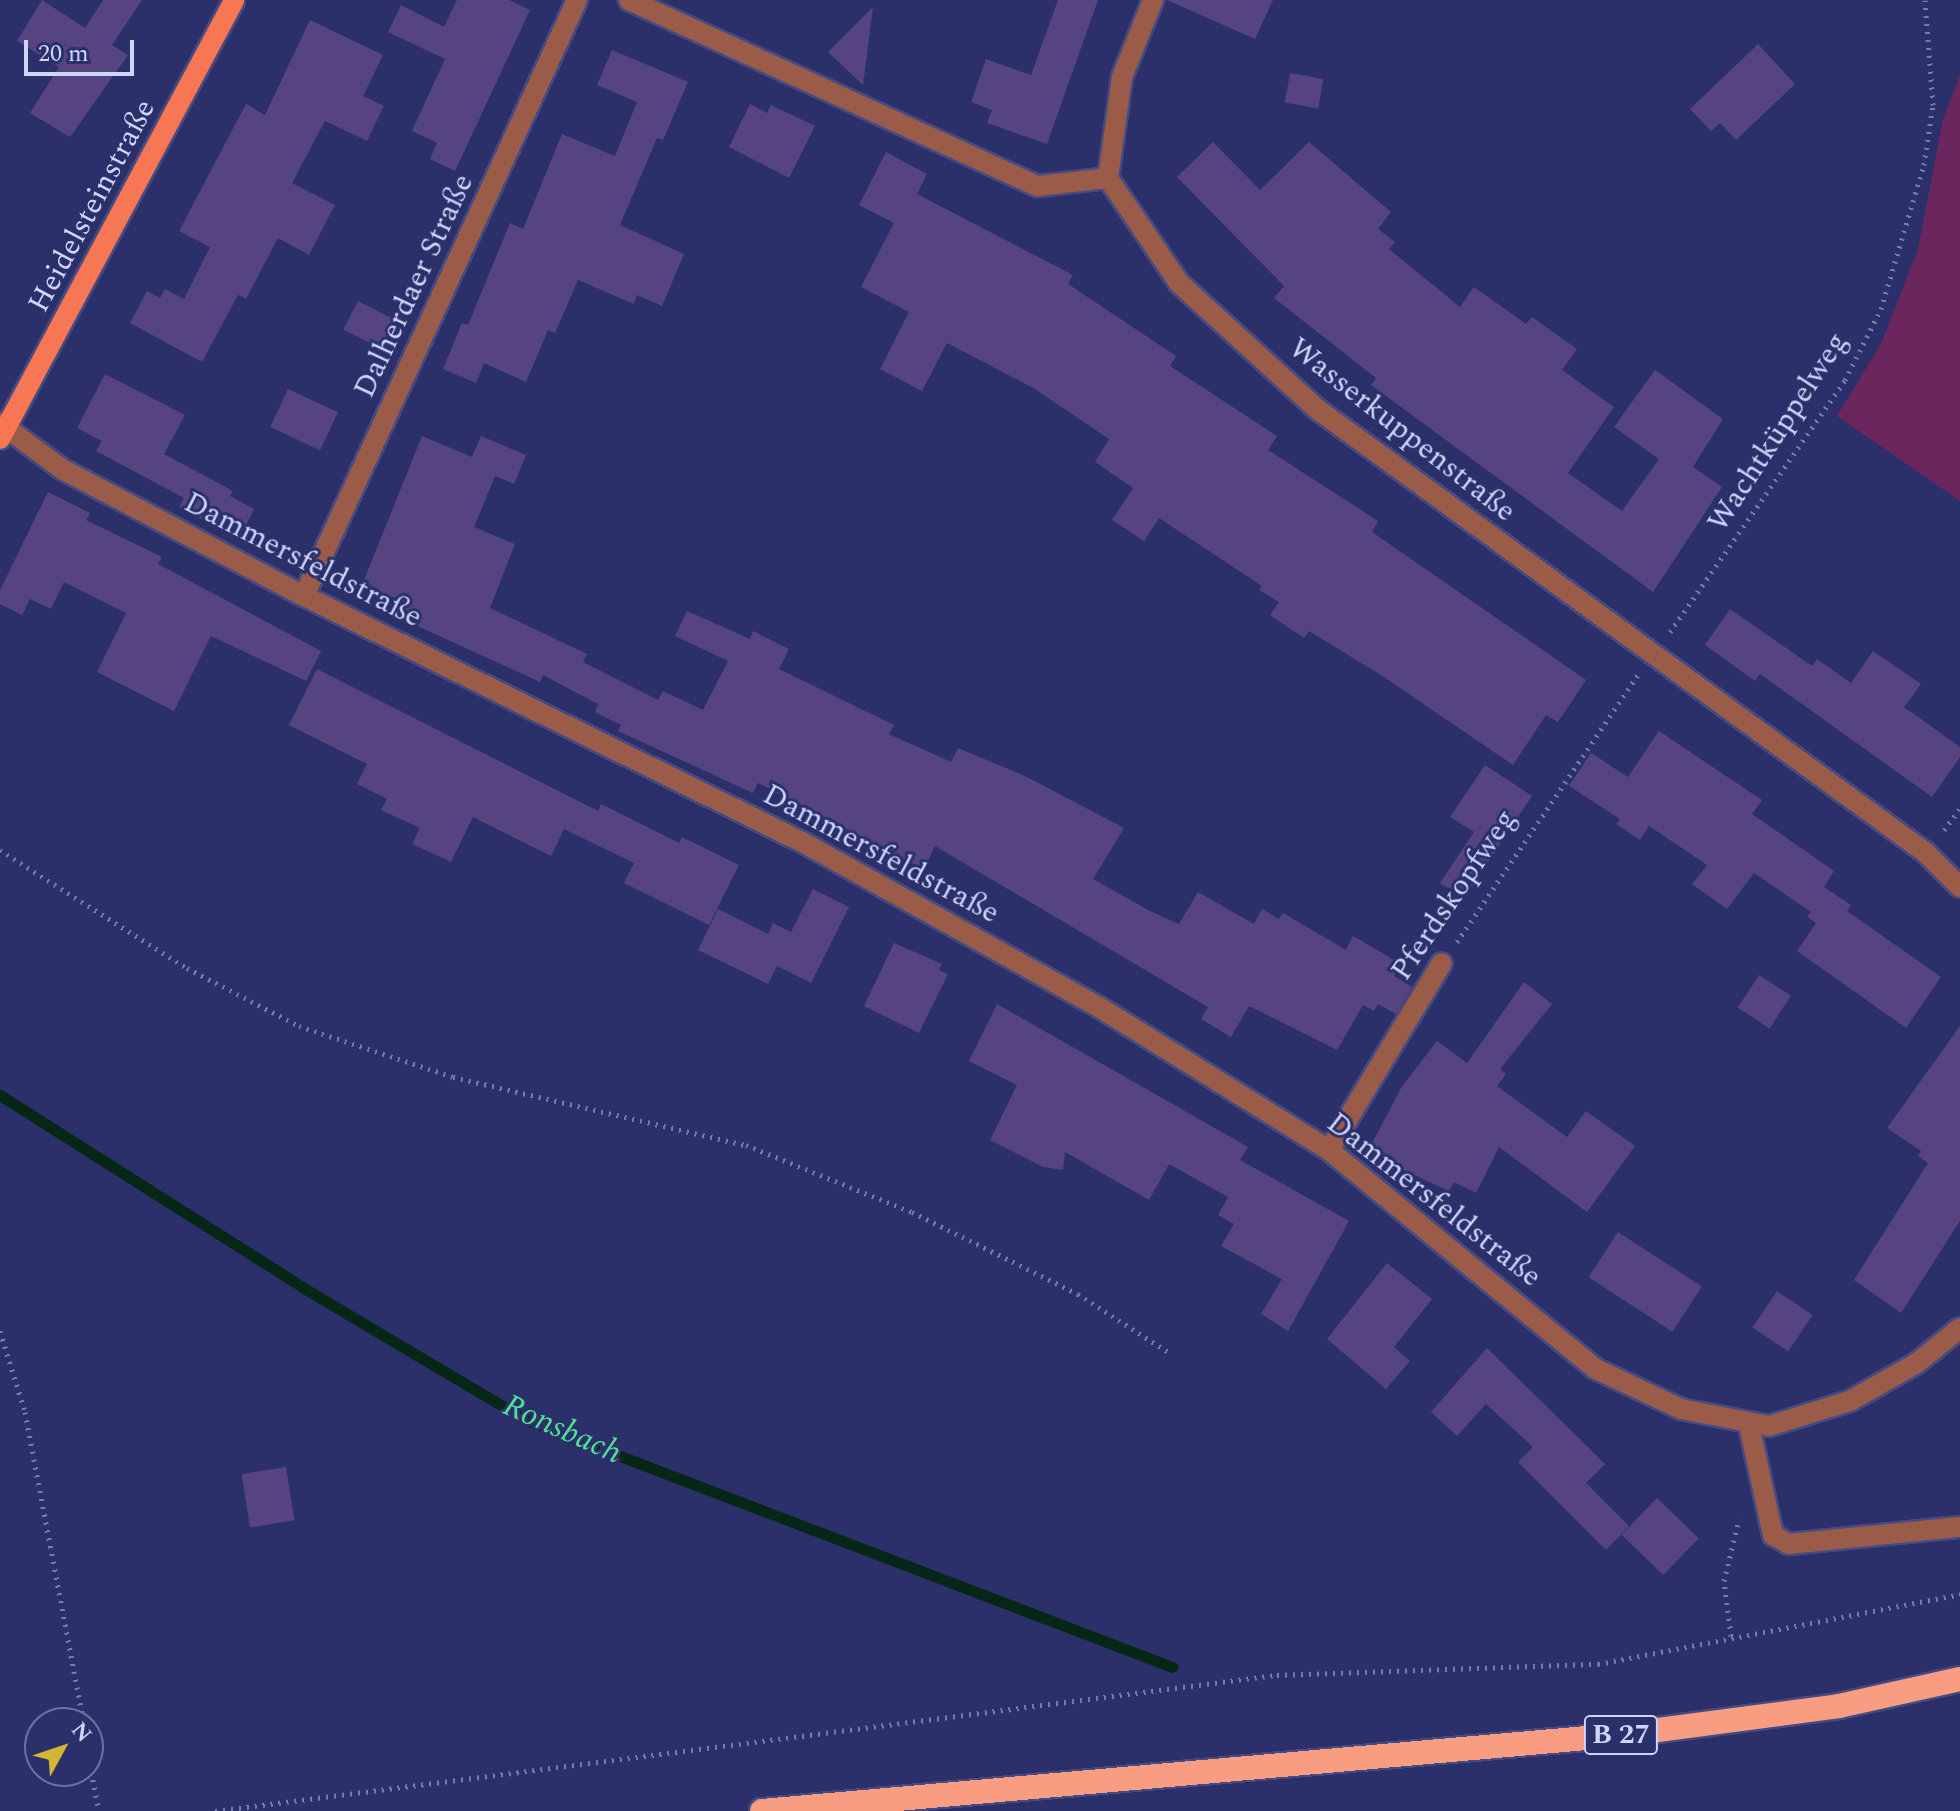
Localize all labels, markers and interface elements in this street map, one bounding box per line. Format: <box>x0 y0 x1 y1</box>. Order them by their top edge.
scale bar <box>28 24 138 74</box>
text: 20 m <box>38 36 89 72</box>
street label: Heidelsteinstraße <box>21 93 163 319</box>
street label: Dalherdaer Straße <box>346 169 482 403</box>
street label: Wachtküppelweg <box>1700 326 1856 538</box>
street label: Wasserkuppenstraße <box>1281 330 1523 530</box>
street label: Dammersfeldstraße <box>178 484 428 636</box>
street label: Dammersfeldstraße <box>757 777 1005 931</box>
street label: Pferdskopfweg <box>1384 803 1524 987</box>
street label: Dammersfeldstraße <box>1320 1105 1548 1295</box>
water label: Ronsbach <box>497 1387 627 1473</box>
north arrow <box>24 1707 104 1787</box>
road number: B 27 <box>1583 1711 1659 1759</box>
text: N <box>63 1715 100 1750</box>

